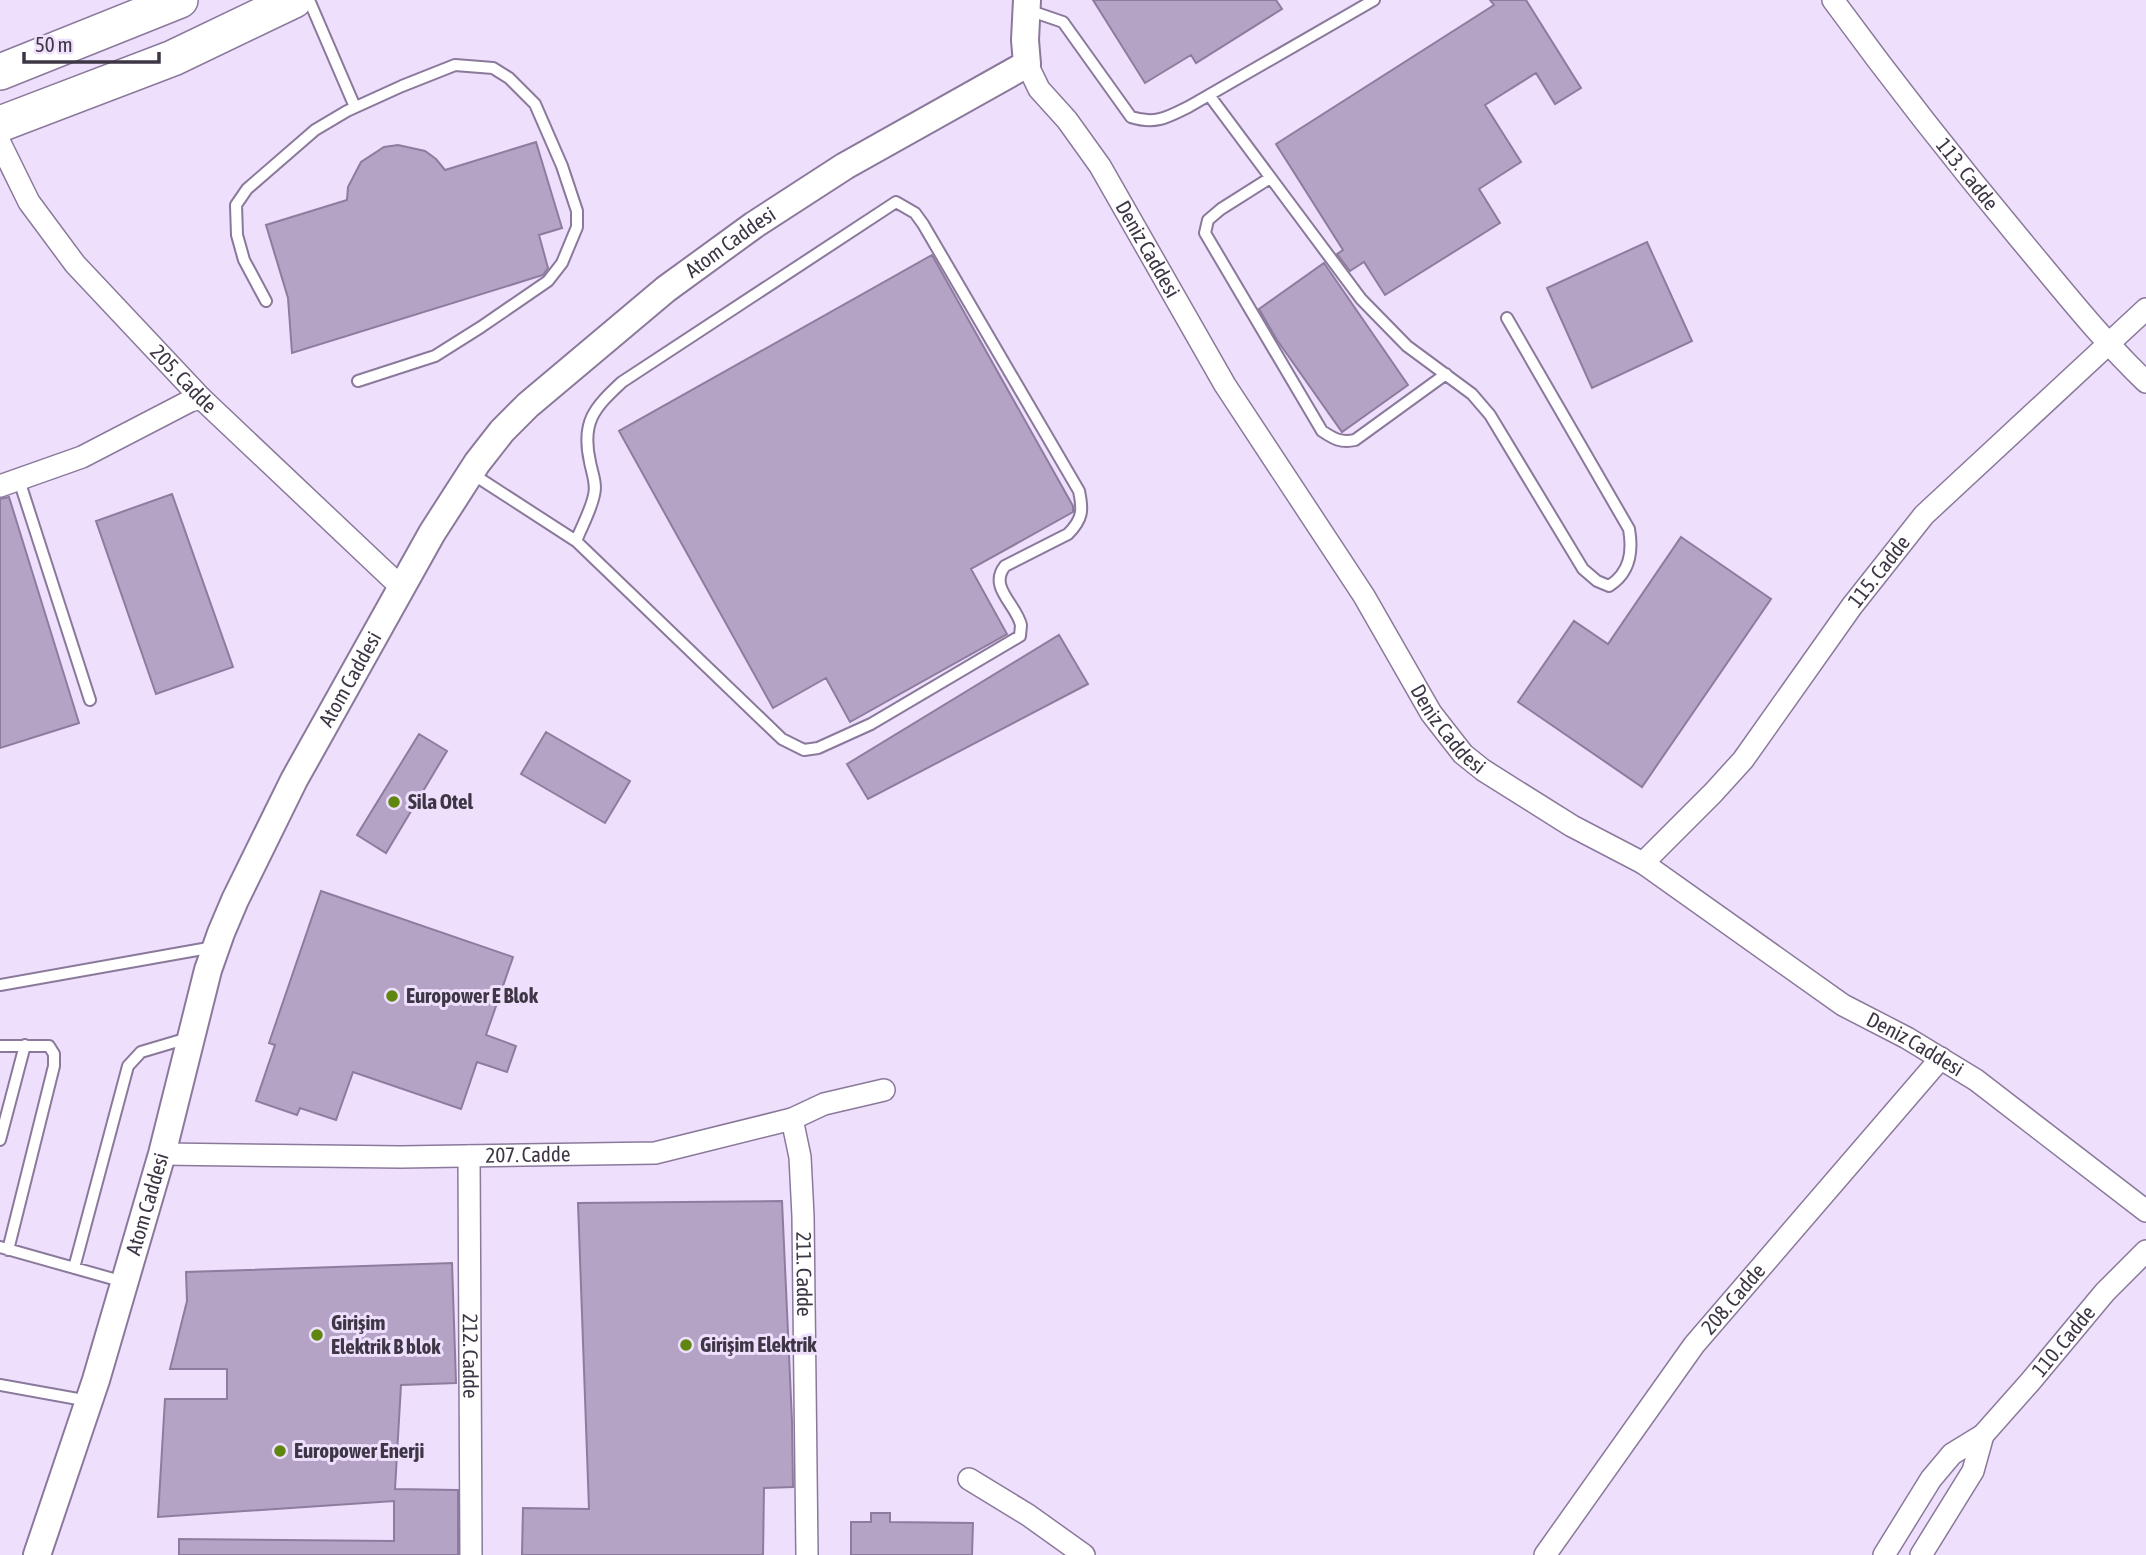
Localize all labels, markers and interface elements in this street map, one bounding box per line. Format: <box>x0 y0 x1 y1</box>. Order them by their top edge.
scale bar <box>24 21 159 65</box>
text: 50 m <box>35 32 73 56</box>
street label: 113. Cadde <box>1932 133 2004 214</box>
street label: Deniz Caddesi <box>1111 196 1186 302</box>
street label: Atom Caddesi <box>680 201 780 282</box>
street label: 205. Cadde <box>146 339 222 417</box>
street label: 115. Cadde <box>1843 530 1914 612</box>
street label: Atom Caddesi <box>313 627 386 730</box>
street label: Deniz Caddesi <box>1406 680 1491 778</box>
place label: Sila Otel <box>408 789 473 813</box>
marker: Sila Otel <box>386 794 402 810</box>
place label: Europower E Blok <box>406 983 539 1007</box>
marker: Europower E Blok <box>384 988 400 1004</box>
street label: Deniz Caddesi <box>1863 1006 1968 1081</box>
street label: 207. Cadde <box>485 1141 571 1167</box>
street label: Atom Caddesi <box>120 1150 173 1258</box>
street label: 211. Cadde <box>792 1231 817 1317</box>
street label: 208. Cadde <box>1696 1258 1770 1339</box>
street label: 110. Cadde <box>2027 1300 2099 1381</box>
place label: Girişim Elektrik B blok <box>331 1310 441 1358</box>
street label: 212. Cadde <box>459 1313 483 1399</box>
marker: Girişim Elektrik B blok <box>309 1327 325 1343</box>
place label: Girişim Elektrik <box>700 1332 817 1356</box>
marker: Girişim Elektrik <box>678 1337 694 1353</box>
place label: Europower Enerji <box>294 1438 424 1462</box>
marker: Europower Enerji <box>272 1443 288 1459</box>

